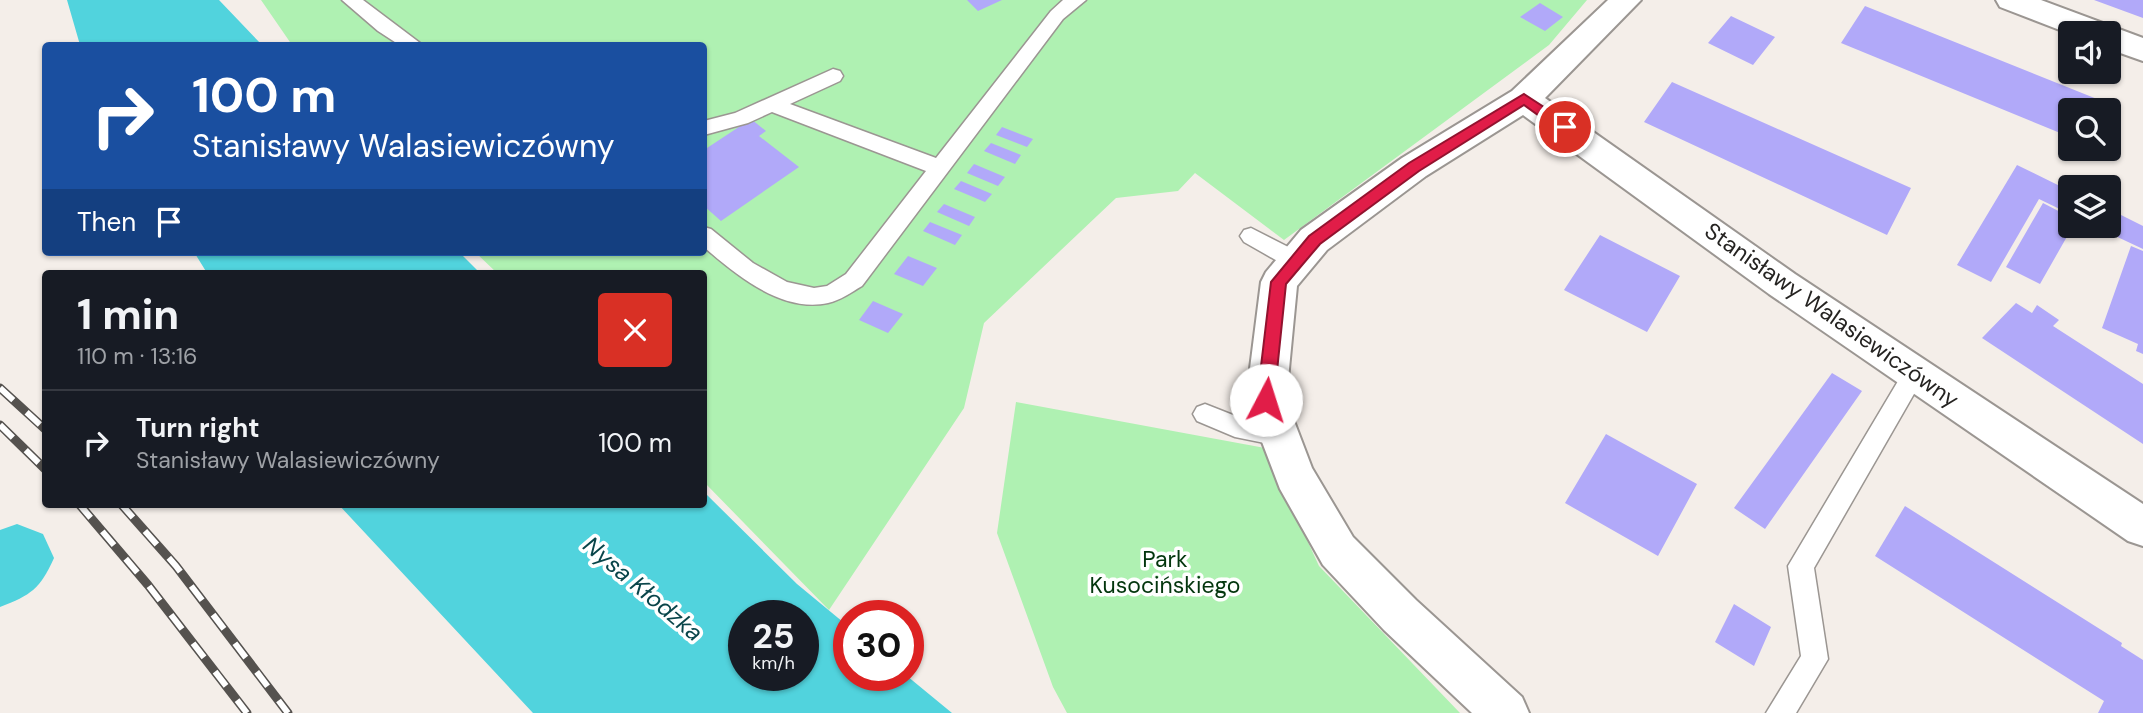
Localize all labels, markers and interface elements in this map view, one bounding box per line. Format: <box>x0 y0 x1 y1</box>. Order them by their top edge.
map controls <box>2058 21 2121 238</box>
button: sound <box>2058 21 2121 84</box>
text: 100 m <box>192 63 336 127</box>
icon: right <box>77 70 168 161</box>
pin <box>1535 97 1595 157</box>
button: search <box>2058 98 2121 161</box>
icon: arrive <box>1546 108 1584 146</box>
text: Stanisławy Walasiewiczówny <box>192 125 615 167</box>
button: layers <box>2058 175 2121 238</box>
icon: arrive <box>150 203 188 241</box>
text: Then <box>77 205 136 239</box>
street label: Stanisławy Walasiewiczówny <box>1699 216 1965 415</box>
text: 1 min <box>77 287 179 342</box>
button: close <box>598 293 672 367</box>
text: 110 m · 13:16 <box>77 341 198 371</box>
position arrow <box>1229 363 1303 437</box>
text: Turn right <box>136 411 260 445</box>
icon: right <box>77 424 115 462</box>
text: 100 m <box>598 426 672 460</box>
text: Stanisławy Walasiewiczówny <box>136 445 440 475</box>
water label: Nysa Kłodzka <box>577 529 710 648</box>
park label: Park Kusocińskiego <box>1090 544 1240 600</box>
speed limit sign: 30 <box>833 600 924 691</box>
text: 25 <box>753 613 794 659</box>
text: km/h <box>752 651 795 675</box>

